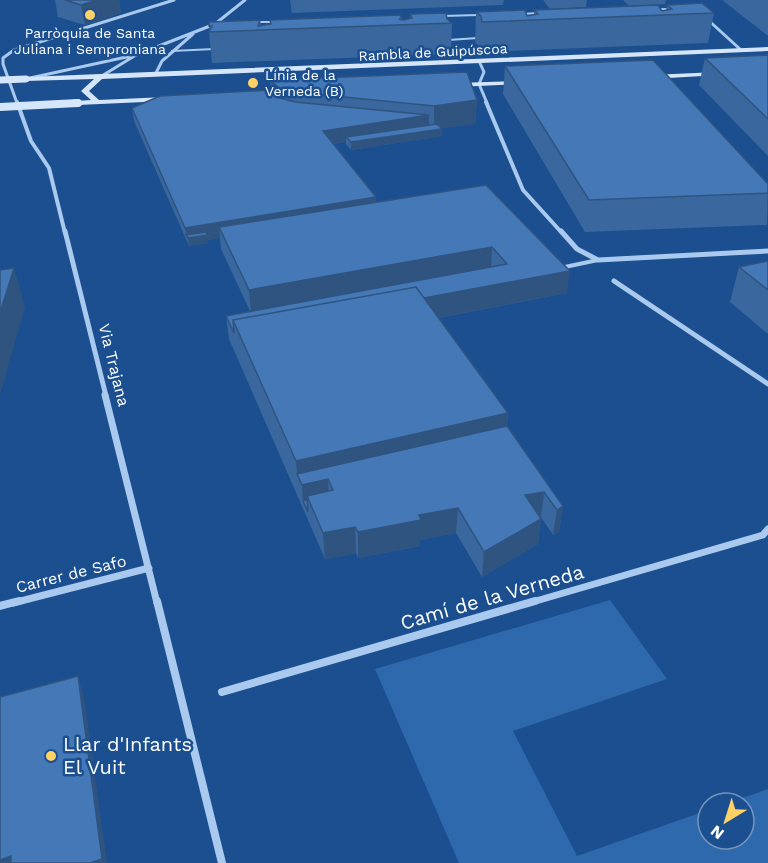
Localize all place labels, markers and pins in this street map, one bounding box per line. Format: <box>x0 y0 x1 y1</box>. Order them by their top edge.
marker: Parròquia de Santa Juliana i Semproniana <box>83 8 97 22</box>
place label: Parròquia de Santa Juliana i Semproniana <box>14 25 166 57</box>
place label: Línia de la Verneda (B) <box>265 67 344 99</box>
marker: Línia de la Verneda (B) <box>246 76 260 90</box>
place label: Llar d'Infants El Vuit <box>63 732 192 779</box>
marker: Llar d'Infants El Vuit <box>44 749 58 763</box>

